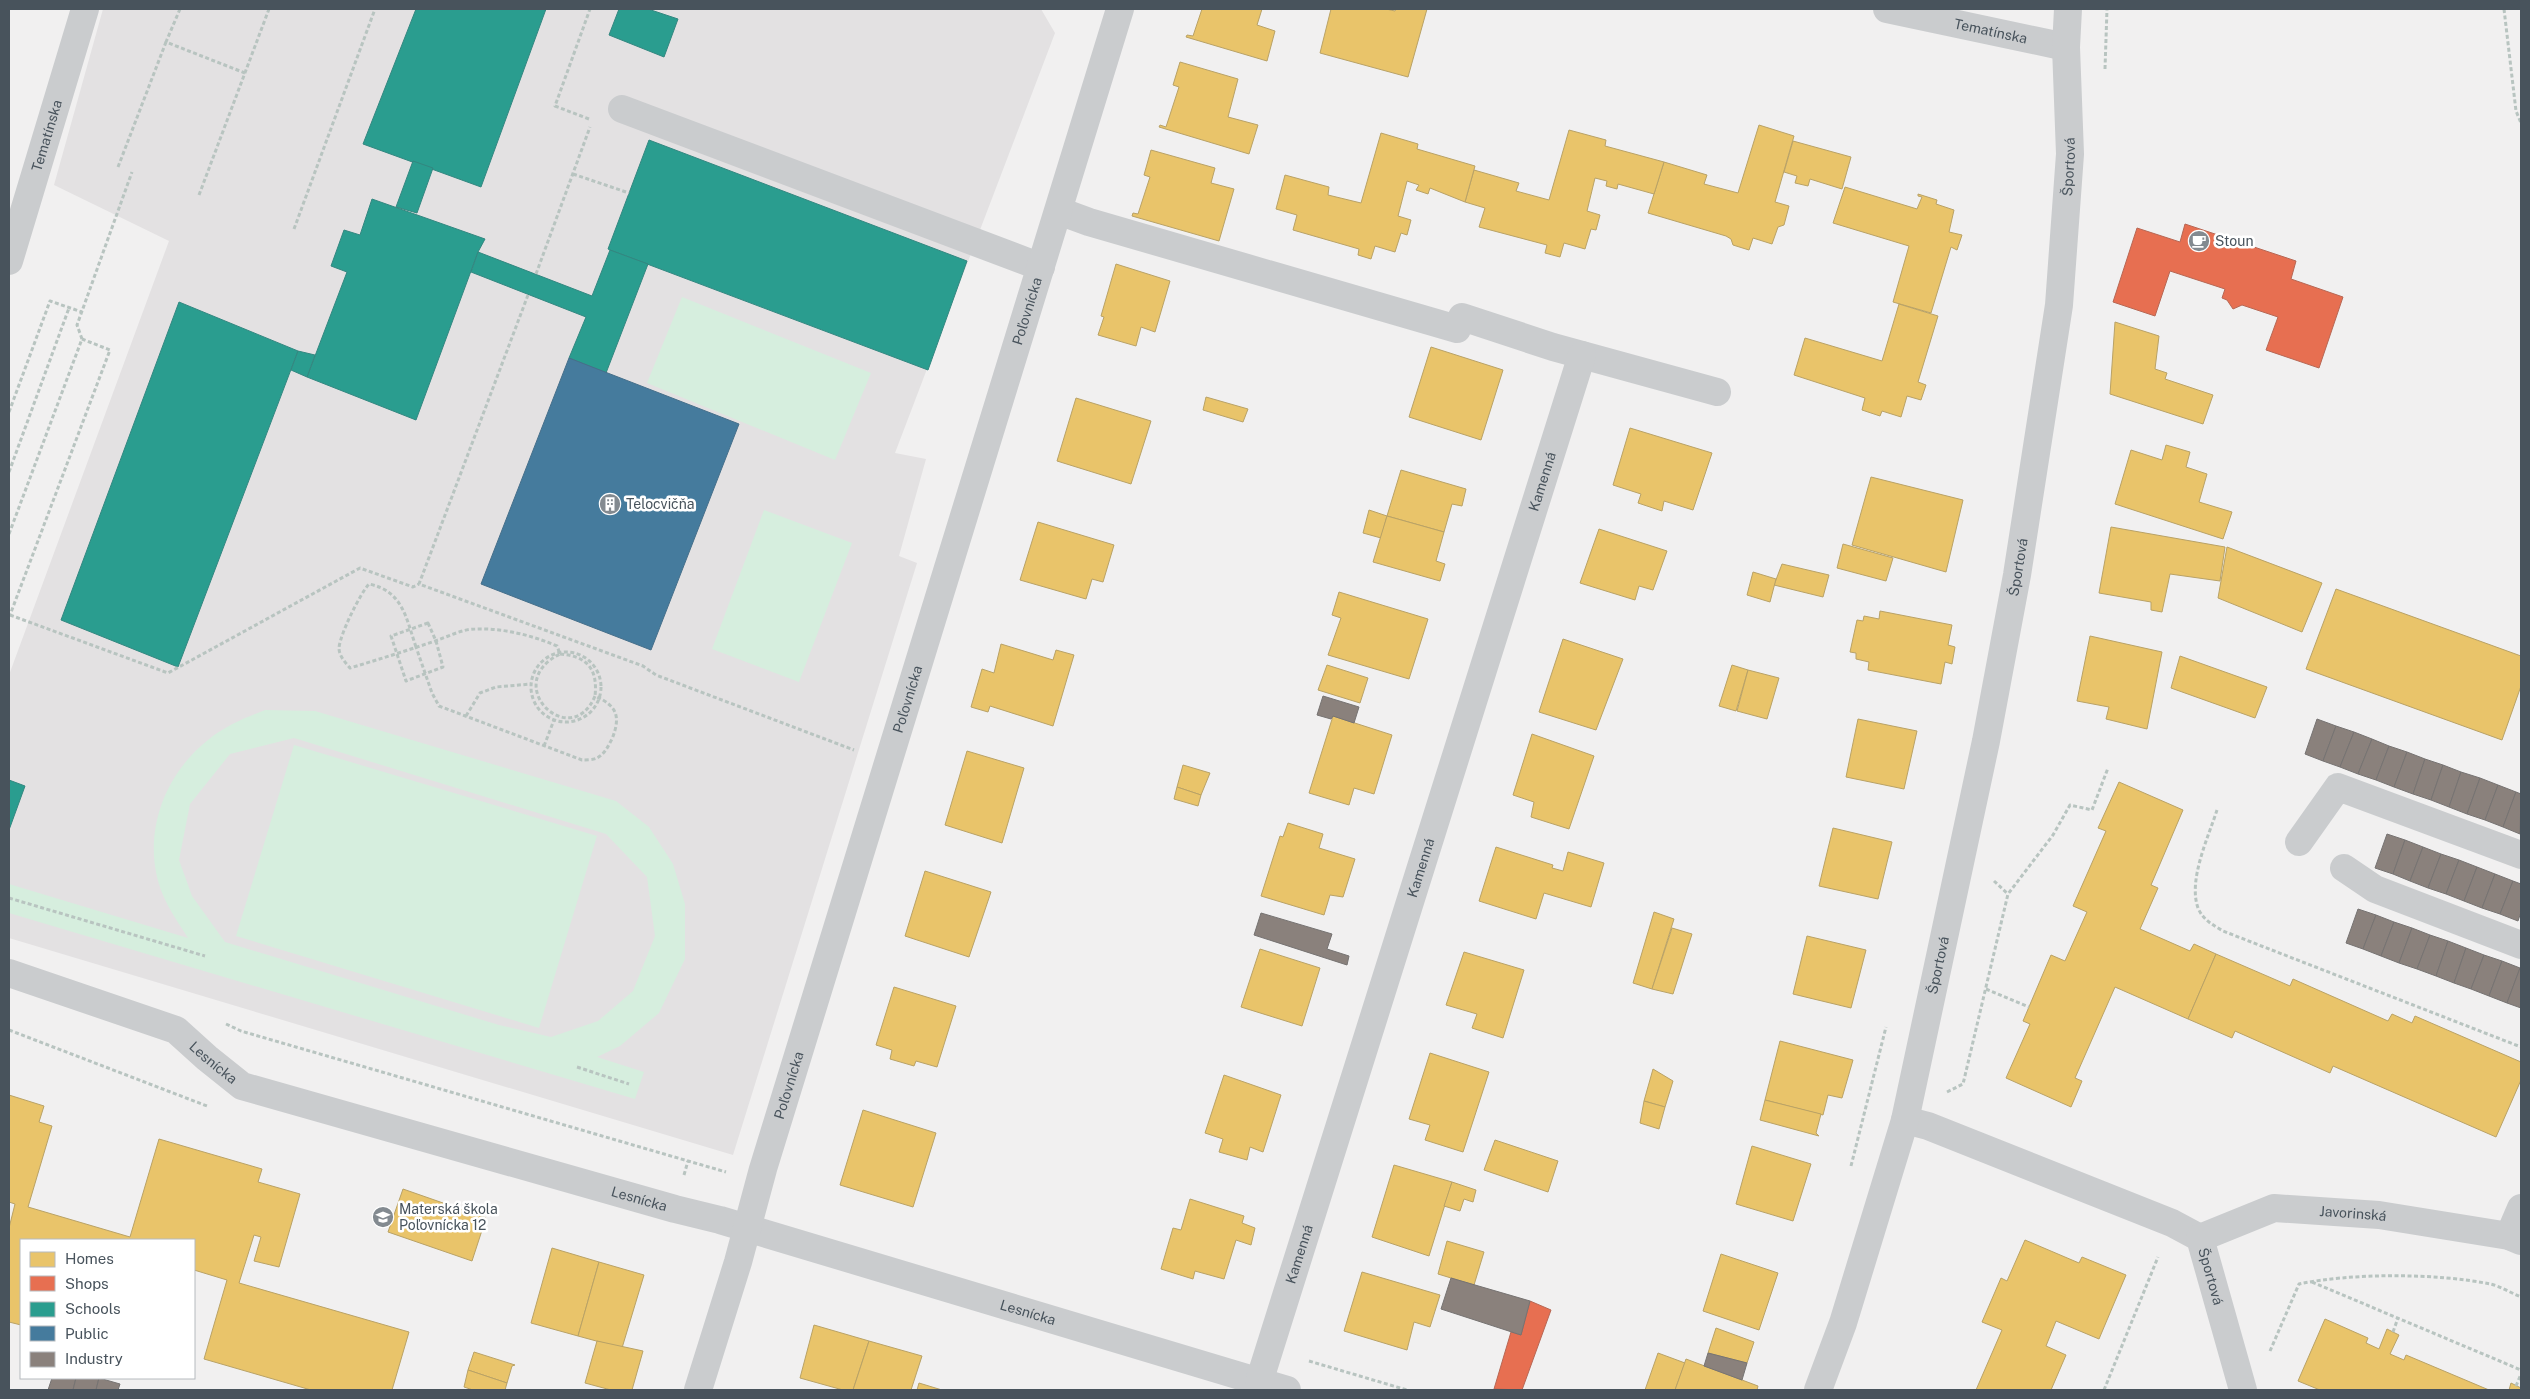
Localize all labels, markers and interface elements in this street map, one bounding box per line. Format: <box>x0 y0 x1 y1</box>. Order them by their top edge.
street label: Tematínska <box>1953 15 2029 47</box>
street label: Tematínska <box>28 98 65 173</box>
street label: Športová <box>2058 137 2078 197</box>
cafe icon: Stoun <box>2187 229 2211 253</box>
place label: Stoun <box>2215 233 2254 249</box>
street label: Poľovnícka <box>1009 275 1045 347</box>
street label: Kamenná <box>1525 450 1559 513</box>
building icon: Telocvičňa <box>598 492 622 516</box>
place label: Telocvičňa <box>626 496 695 512</box>
street label: Športová <box>2004 537 2031 598</box>
street label: Poľovnícka <box>890 663 926 735</box>
street label: Kamenná <box>1404 836 1438 899</box>
street label: Športová <box>1923 935 1952 996</box>
street label: Lesnícka <box>186 1038 240 1087</box>
street label: Poľovnícka <box>771 1050 807 1121</box>
street label: Lesnícka <box>610 1183 669 1214</box>
place label: Materská škola Poľovnícka 12 <box>399 1201 498 1233</box>
street label: Javorinská <box>2319 1203 2388 1224</box>
school or university icon: Materská škola Poľovnícka 12 <box>371 1205 395 1229</box>
street label: Kamenná <box>1282 1223 1316 1286</box>
legend <box>20 1239 195 1379</box>
street label: Športová <box>2195 1246 2227 1307</box>
text: Homes <box>65 1250 114 1267</box>
text: Shops <box>65 1275 109 1292</box>
street label: Lesnícka <box>998 1296 1058 1328</box>
text: Schools <box>65 1300 121 1317</box>
text: Public <box>65 1325 109 1342</box>
text: Industry <box>65 1350 123 1367</box>

